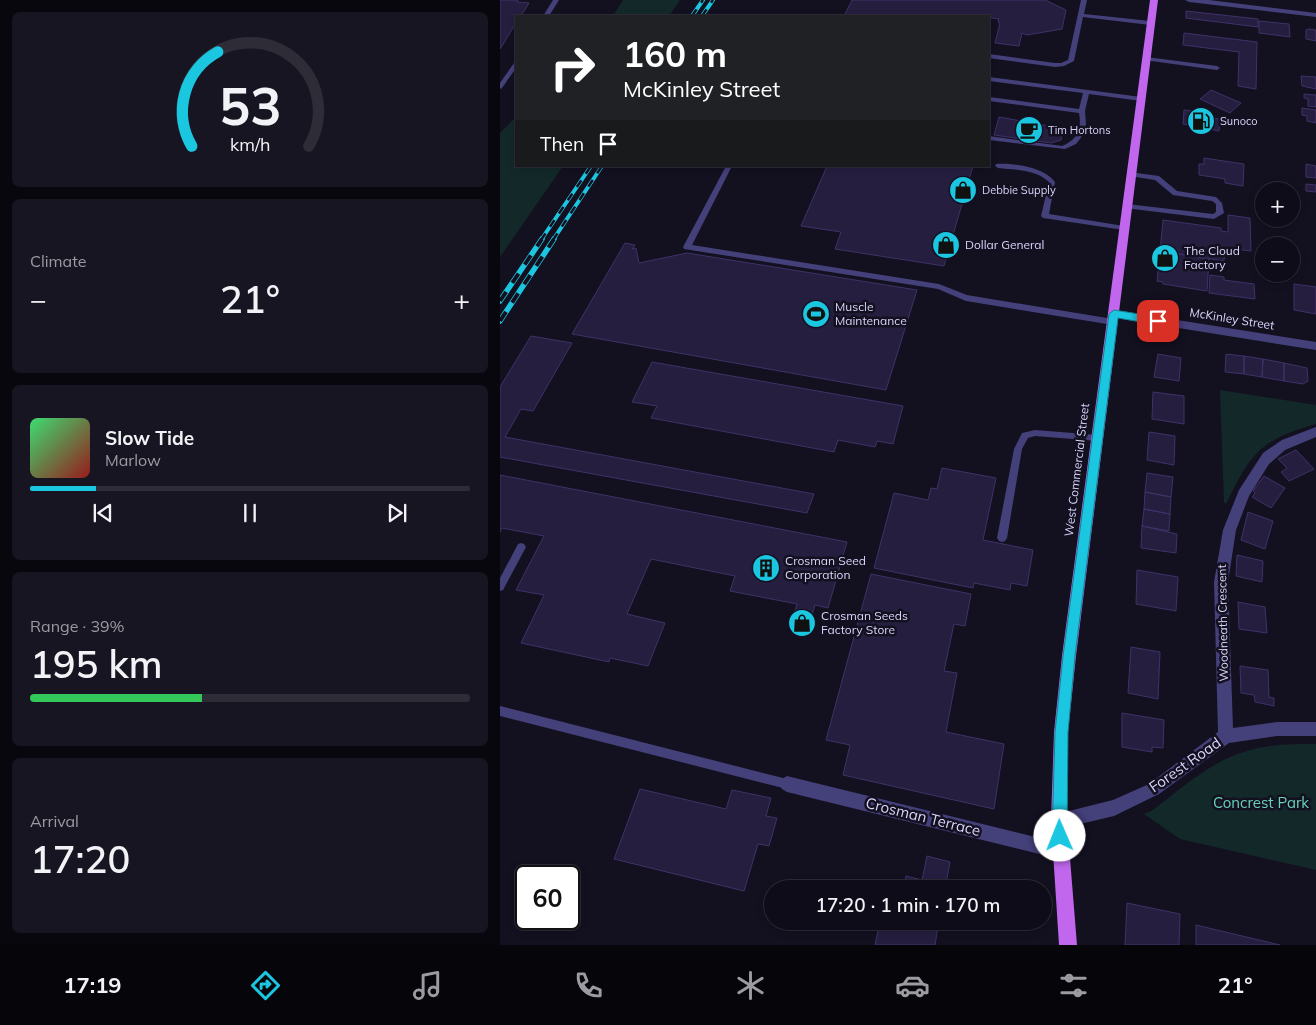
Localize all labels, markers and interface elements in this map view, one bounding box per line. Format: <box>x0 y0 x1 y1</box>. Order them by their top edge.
text: 160 m <box>623 32 727 76</box>
icon: right <box>540 35 605 100</box>
text: 53 <box>219 73 281 138</box>
text: McKinley Street <box>623 75 780 103</box>
fuel station icon: Sunoco <box>1186 106 1216 136</box>
place label: Sunoco <box>1220 114 1258 128</box>
cafe icon: Tim Hortons <box>1014 115 1044 145</box>
place label: Tim Hortons <box>1048 123 1111 137</box>
icon: arrive <box>594 130 622 158</box>
text: Then <box>540 132 584 156</box>
text: km/h <box>230 133 270 155</box>
shop icon: Debbie Supply <box>948 175 978 205</box>
map controls <box>1255 182 1300 282</box>
button: + <box>1255 182 1300 227</box>
place label: Debbie Supply <box>982 183 1056 197</box>
shop icon: Dollar General <box>931 230 961 260</box>
place label: Dollar General <box>965 237 1044 252</box>
button: − <box>1255 237 1300 282</box>
shop icon: The Cloud Factory <box>1150 243 1180 273</box>
place label: The Cloud Factory <box>1184 243 1240 272</box>
text: Climate <box>30 251 86 271</box>
text: 21° <box>220 275 280 323</box>
text: − <box>30 282 47 317</box>
text: + <box>453 282 470 317</box>
sports icon: Muscle Maintenance <box>801 299 831 329</box>
place label: Muscle Maintenance <box>835 299 907 328</box>
pin <box>1137 300 1179 342</box>
street label: McKinley Street <box>1189 304 1276 333</box>
icon: arrive <box>1144 307 1172 335</box>
street label: West Commercial Street <box>1061 402 1092 537</box>
text: Slow Tide <box>105 426 194 450</box>
text: Marlow <box>105 450 161 470</box>
icon: previous <box>89 499 117 527</box>
icon: pause <box>236 499 264 527</box>
icon: next <box>383 499 411 527</box>
building icon: Crosman Seed Corporation <box>751 553 781 583</box>
place label: Crosman Seed Corporation <box>785 553 866 582</box>
street label: Woodneath Crescent <box>1214 564 1231 682</box>
shop icon: Crosman Seeds Factory Store <box>787 608 817 638</box>
place label: Crosman Seeds Factory Store <box>821 608 908 637</box>
text: Range · 39% <box>30 616 125 636</box>
text: 195 km <box>30 640 163 688</box>
street label: Forest Road <box>1145 733 1224 796</box>
street label: Crosman Terrace <box>864 793 983 840</box>
park label: Concrest Park <box>1213 793 1309 812</box>
position arrow <box>1033 809 1085 861</box>
text: Arrival <box>30 811 79 831</box>
text: 17:20 <box>30 835 130 883</box>
speed limit sign: 60 <box>515 865 580 930</box>
text: 17:20 · 1 min · 170 m <box>815 893 1001 917</box>
icon: directions <box>248 968 283 1003</box>
icon: music <box>410 968 445 1003</box>
icon: phone <box>571 968 606 1003</box>
icon: climate <box>733 968 768 1003</box>
icon: car <box>895 968 930 1003</box>
icon: filters <box>1056 968 1091 1003</box>
text: 17:19 <box>63 971 122 999</box>
text: 21° <box>1218 971 1253 999</box>

